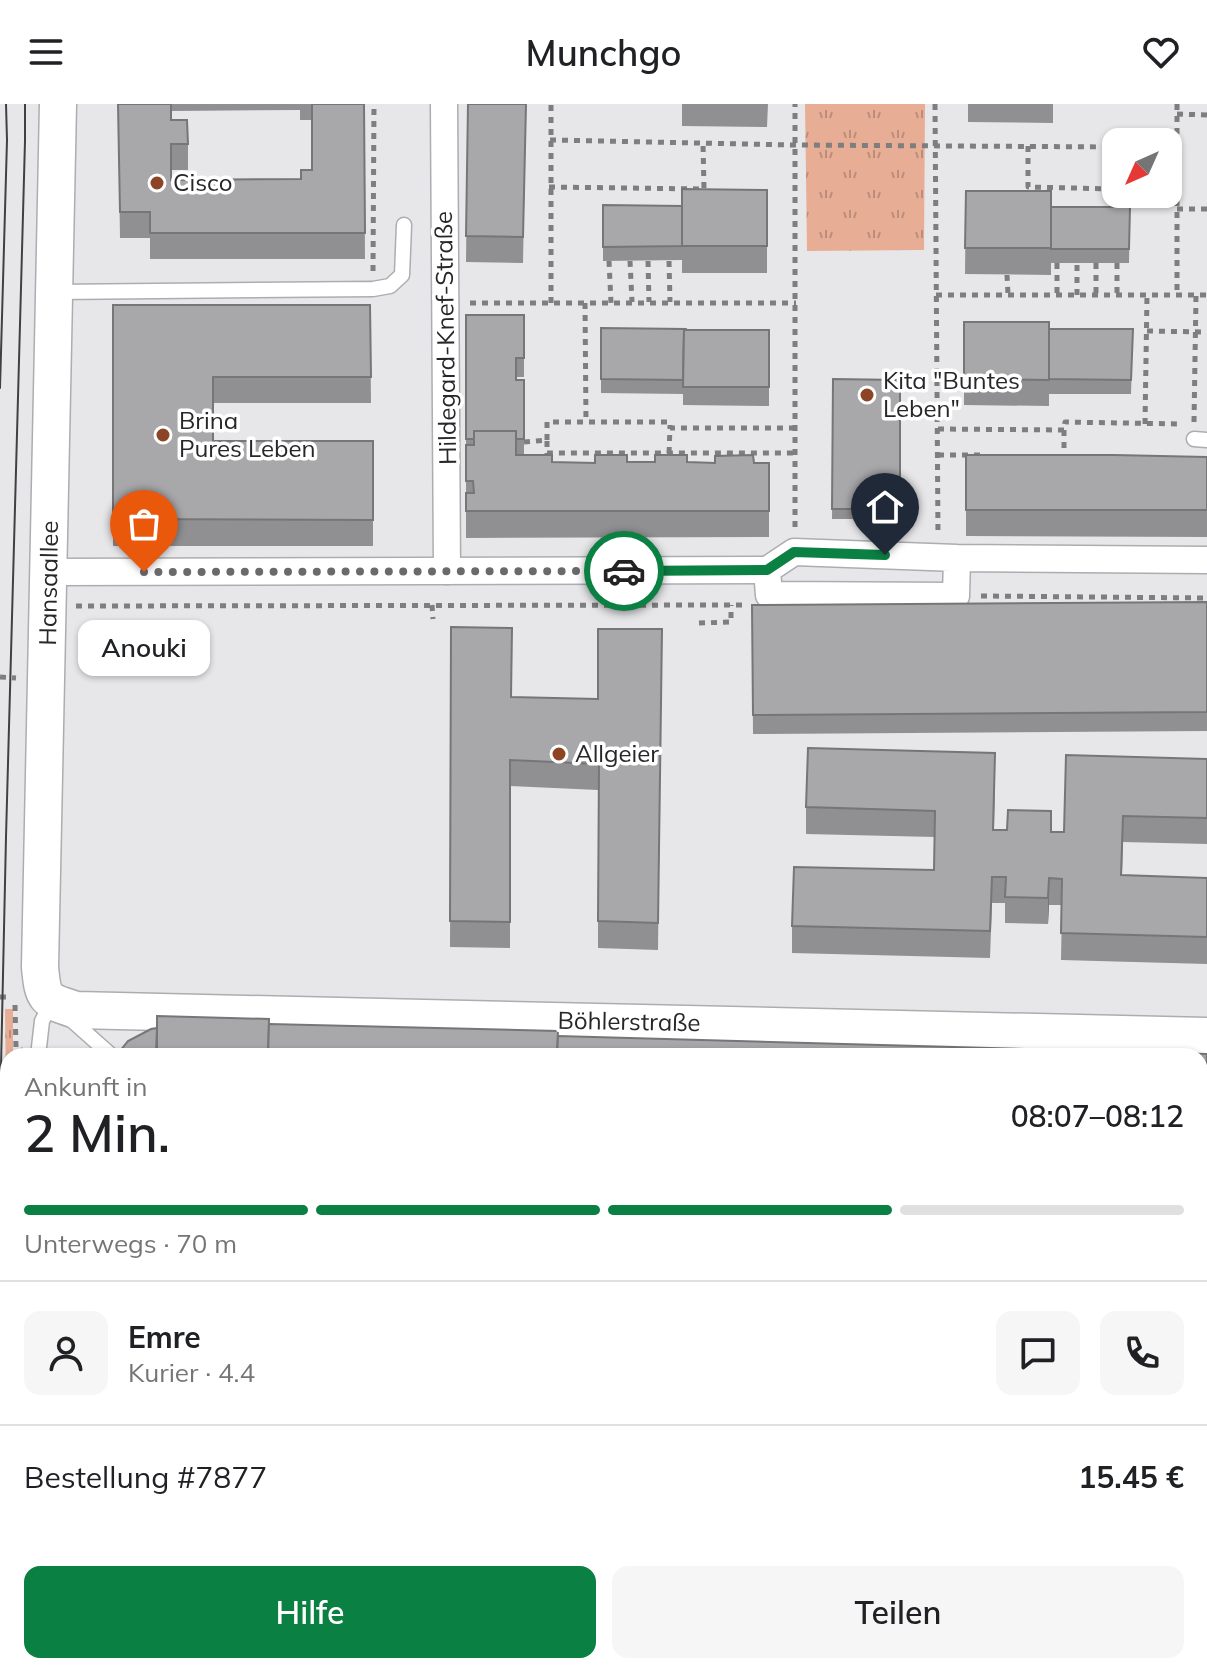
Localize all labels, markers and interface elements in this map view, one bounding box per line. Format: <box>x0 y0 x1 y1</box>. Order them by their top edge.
icon: menu <box>24 30 68 74</box>
text: Munchgo <box>526 30 681 75</box>
icon: heart <box>1139 30 1183 74</box>
north arrow <box>1102 128 1182 208</box>
map controls <box>1102 128 1182 208</box>
place label: Cisco <box>173 167 232 197</box>
marker: Cisco <box>148 174 166 192</box>
street label: Hildegard-Knef-Straße <box>428 211 462 465</box>
place label: Kita "Buntes Leben" <box>883 365 1020 423</box>
marker: Kita "Buntes Leben" <box>858 386 876 404</box>
place label: Brina Pures Leben <box>179 405 316 463</box>
marker: Brina Pures Leben <box>154 426 172 444</box>
pin <box>851 473 919 555</box>
icon: home <box>863 485 907 529</box>
pin <box>110 490 178 572</box>
icon: bag <box>122 502 166 546</box>
street label: Hansaallee <box>32 520 64 646</box>
courier <box>584 531 664 611</box>
icon: car <box>602 549 646 593</box>
callout: Anouki <box>78 620 210 676</box>
text: Anouki <box>101 631 187 664</box>
place label: Allgeier <box>575 738 659 768</box>
marker: Allgeier <box>550 745 568 763</box>
street label: Böhlerstraße <box>557 1005 701 1037</box>
text: Ankunft in <box>24 1070 147 1103</box>
text: 08:07–08:12 <box>1011 1097 1184 1135</box>
text: 2 Min. <box>24 1100 170 1165</box>
text: Unterwegs · 70 m <box>24 1227 237 1260</box>
button: person <box>24 1311 108 1395</box>
button: chat <box>996 1311 1080 1395</box>
button: phone <box>1100 1311 1184 1395</box>
text: Emre <box>128 1318 201 1356</box>
text: Kurier · 4.4 <box>128 1356 255 1389</box>
text: Bestellung #7877 <box>24 1458 267 1496</box>
text: 15.45 € <box>1078 1458 1184 1496</box>
button: Hilfe <box>24 1566 596 1658</box>
button: Teilen <box>612 1566 1184 1658</box>

